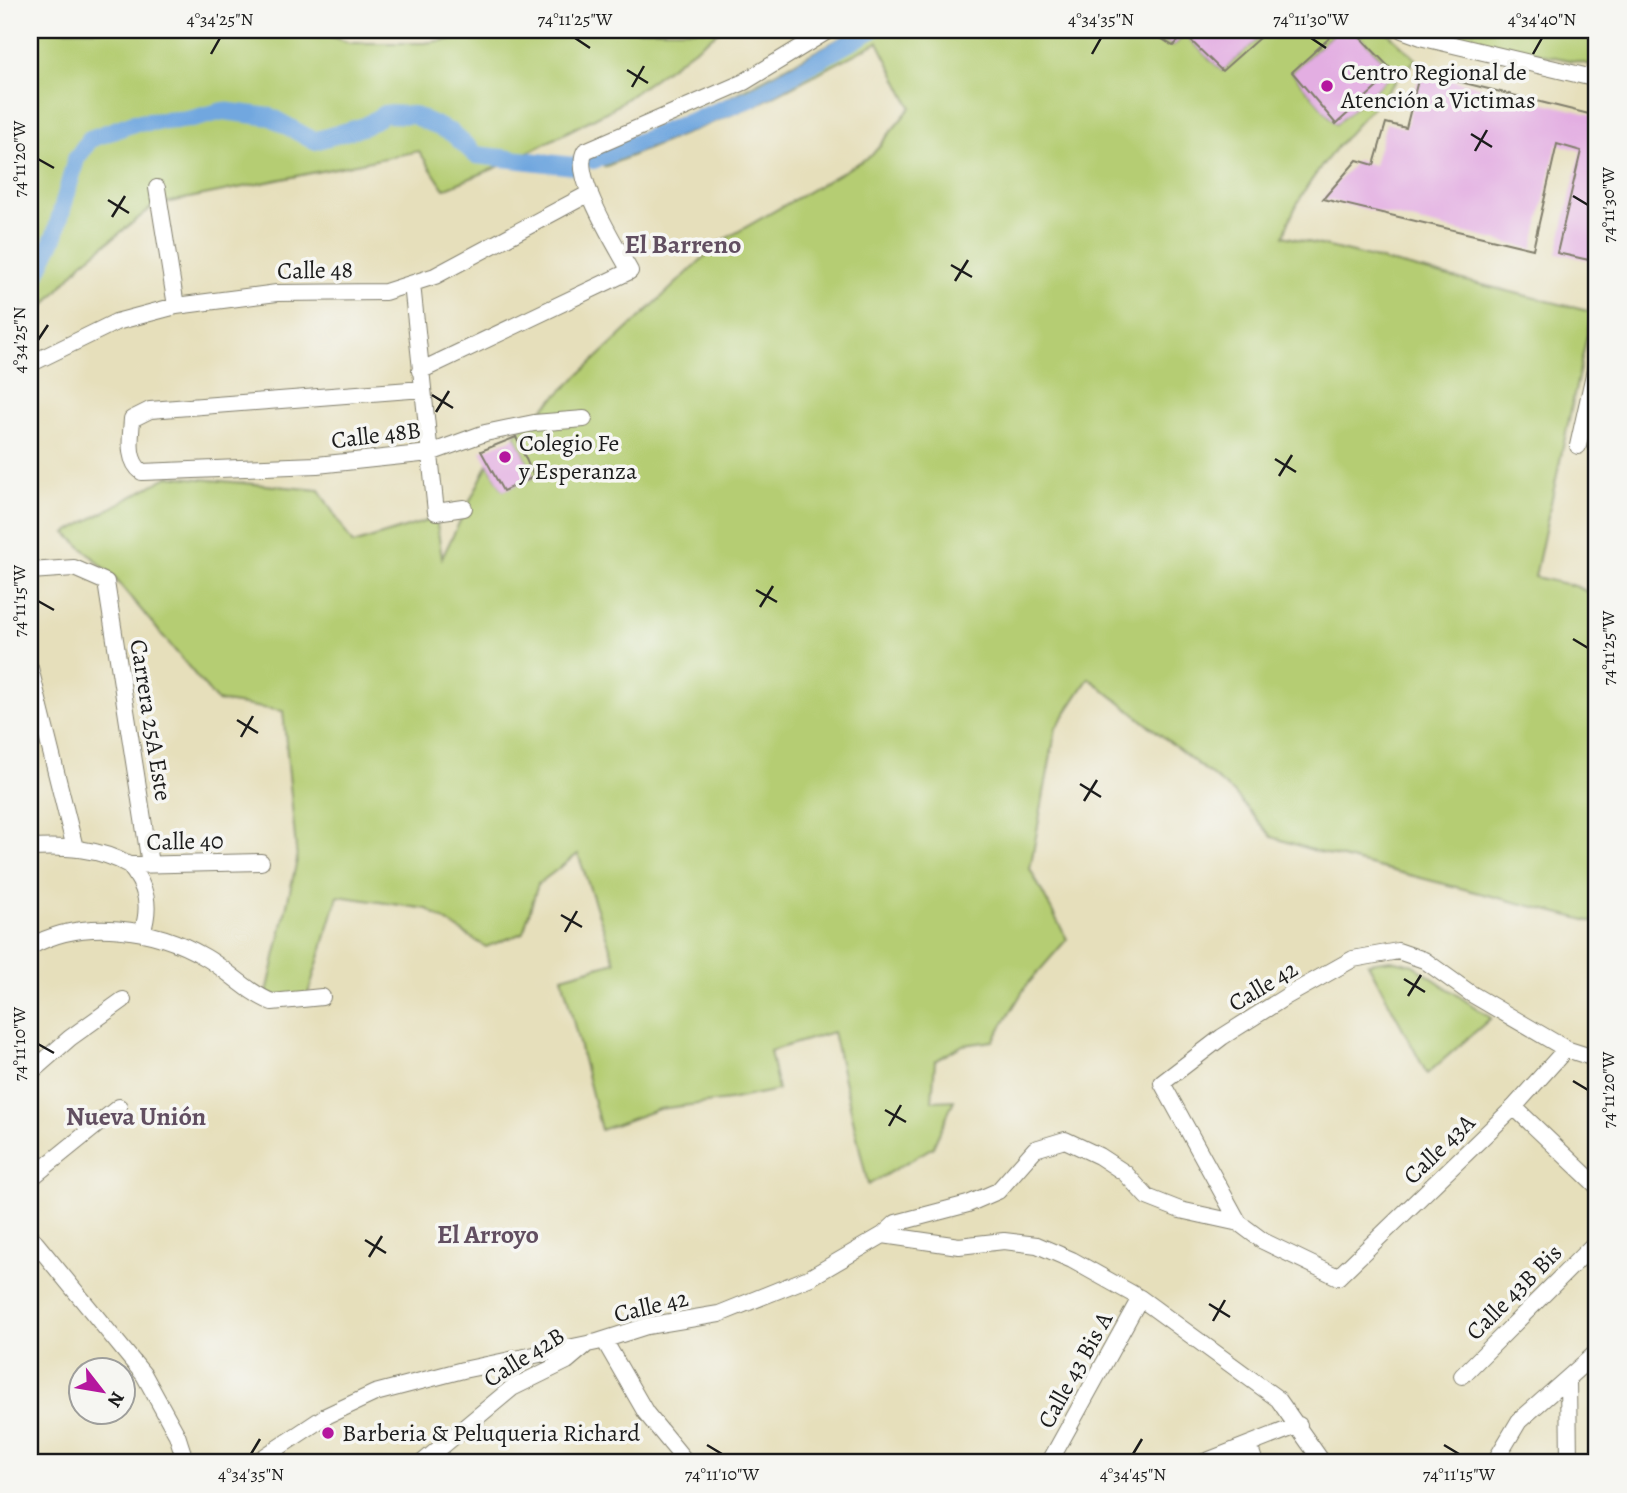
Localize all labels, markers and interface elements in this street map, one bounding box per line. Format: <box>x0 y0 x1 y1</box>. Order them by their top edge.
text: 4°34'25"N <box>187 7 254 31</box>
text: 74°11'25"W <box>537 7 613 31</box>
text: 4°34'35"N <box>1068 7 1134 31</box>
text: 74°11'30"W <box>1273 7 1349 31</box>
text: 4°34'40"N <box>1508 7 1576 31</box>
place label: Centro Regional de Atención a Victimas <box>1340 56 1536 116</box>
marker: Centro Regional de Atención a Victimas <box>1319 78 1335 94</box>
text: 74°11'20"W <box>7 120 31 197</box>
text: 74°11'30"W <box>1596 167 1620 243</box>
district label: El Barreno <box>625 227 742 262</box>
street label: Calle 48 <box>277 253 353 287</box>
text: 4°34'25"N <box>7 306 31 374</box>
street label: Calle 48B <box>329 414 423 456</box>
place label: Colegio Fe y Esperanza <box>518 427 638 487</box>
marker: Colegio Fe y Esperanza <box>497 449 513 465</box>
text: 74°11'15"W <box>7 564 31 637</box>
text: 74°11'25"W <box>1596 610 1620 686</box>
street label: Carrera 25A Este <box>122 637 180 803</box>
street label: Calle 40 <box>146 824 224 858</box>
street label: Calle 42 <box>1222 953 1304 1019</box>
text: 74°11'10"W <box>7 1007 31 1081</box>
text: 74°11'20"W <box>1596 1051 1620 1128</box>
district label: Nueva Unión <box>66 1099 207 1134</box>
street label: Calle 43A <box>1396 1106 1483 1191</box>
district label: El Arroyo <box>437 1217 539 1252</box>
street label: Calle 43B Bis <box>1459 1237 1569 1347</box>
street label: Calle 42 <box>611 1282 691 1330</box>
street label: Calle 43 Bis A <box>1030 1305 1121 1434</box>
street label: Calle 42B <box>477 1320 571 1394</box>
north arrow <box>66 1356 136 1426</box>
text: N <box>101 1387 130 1412</box>
place label: Barberia & Peluqueria Richard <box>342 1417 640 1449</box>
marker: Barberia & Peluqueria Richard <box>320 1425 336 1441</box>
text: 4°34'35"N <box>218 1462 284 1486</box>
text: 74°11'10"W <box>685 1462 759 1486</box>
text: 4°34'45"N <box>1100 1462 1166 1486</box>
text: 74°11'15"W <box>1423 1462 1496 1486</box>

